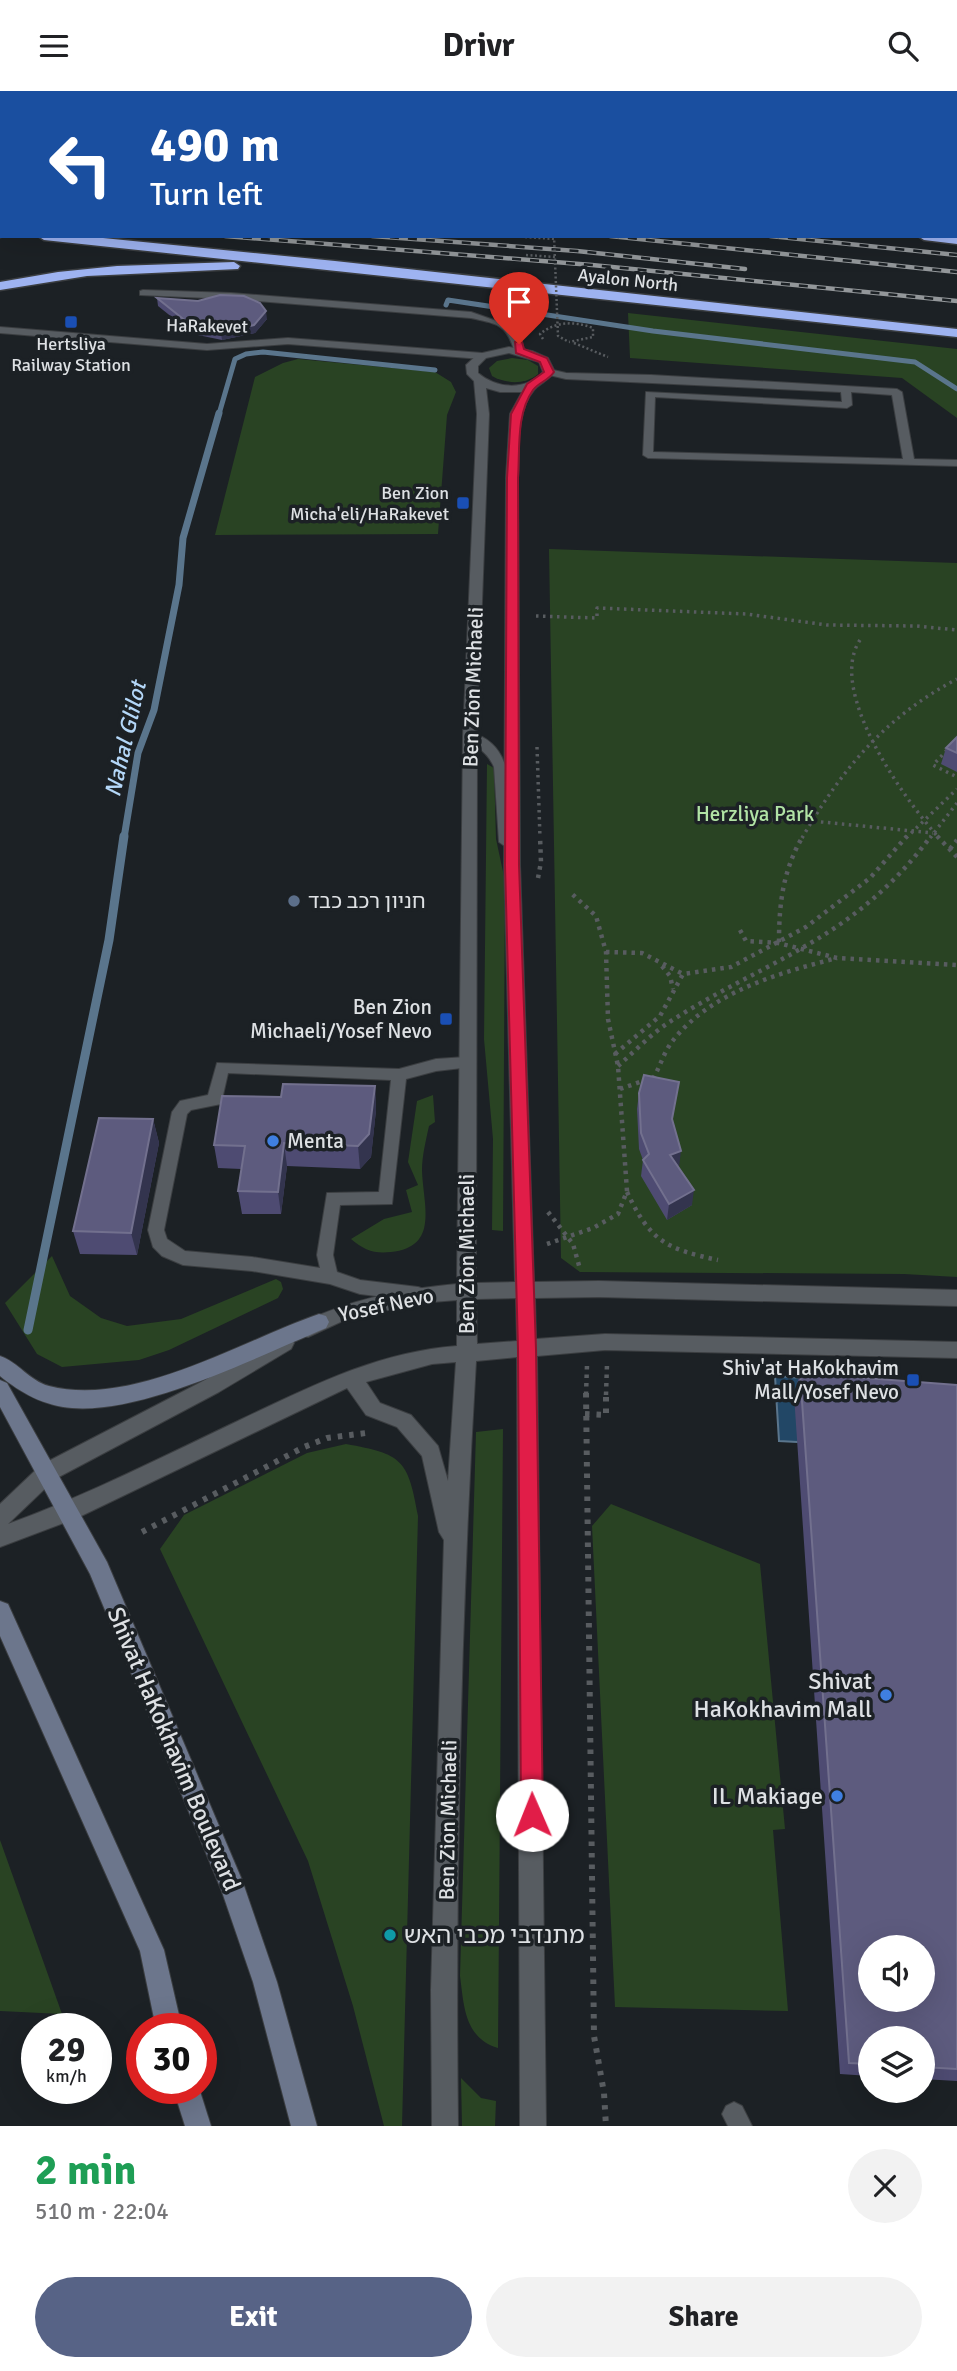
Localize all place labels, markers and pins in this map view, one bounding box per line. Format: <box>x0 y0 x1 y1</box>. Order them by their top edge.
pin <box>489 272 549 344</box>
marker: Hertsliya Railway Station <box>63 314 79 330</box>
place label: Hertsliya Railway Station <box>11 333 131 376</box>
place label: Ben Zion Micha'eli/HaRakevet <box>290 482 449 525</box>
marker: Ben Zion Micha'eli/HaRakevet <box>455 495 471 511</box>
place label: חניון רכב כבד <box>308 888 426 914</box>
marker: חניון רכב כבד <box>286 893 302 909</box>
place label: Ben Zion Michaeli/Yosef Nevo <box>250 994 432 1044</box>
marker: Ben Zion Michaeli/Yosef Nevo <box>438 1011 454 1027</box>
place label: Menta <box>287 1128 344 1154</box>
marker: Menta <box>265 1133 281 1149</box>
place label: Shiv'at HaKokhavim Mall/Yosef Nevo <box>722 1355 899 1405</box>
marker: Shiv'at HaKokhavim Mall/Yosef Nevo <box>905 1372 921 1388</box>
place label: Shivat HaKokhavim Mall <box>693 1666 872 1724</box>
marker: Shivat HaKokhavim Mall <box>878 1687 894 1703</box>
place label: IL Makiage <box>712 1781 823 1811</box>
marker: IL Makiage <box>829 1788 845 1804</box>
place label: מתנדבי מכבי האש <box>404 1920 585 1950</box>
marker: מתנדבי מכבי האש <box>382 1927 398 1943</box>

